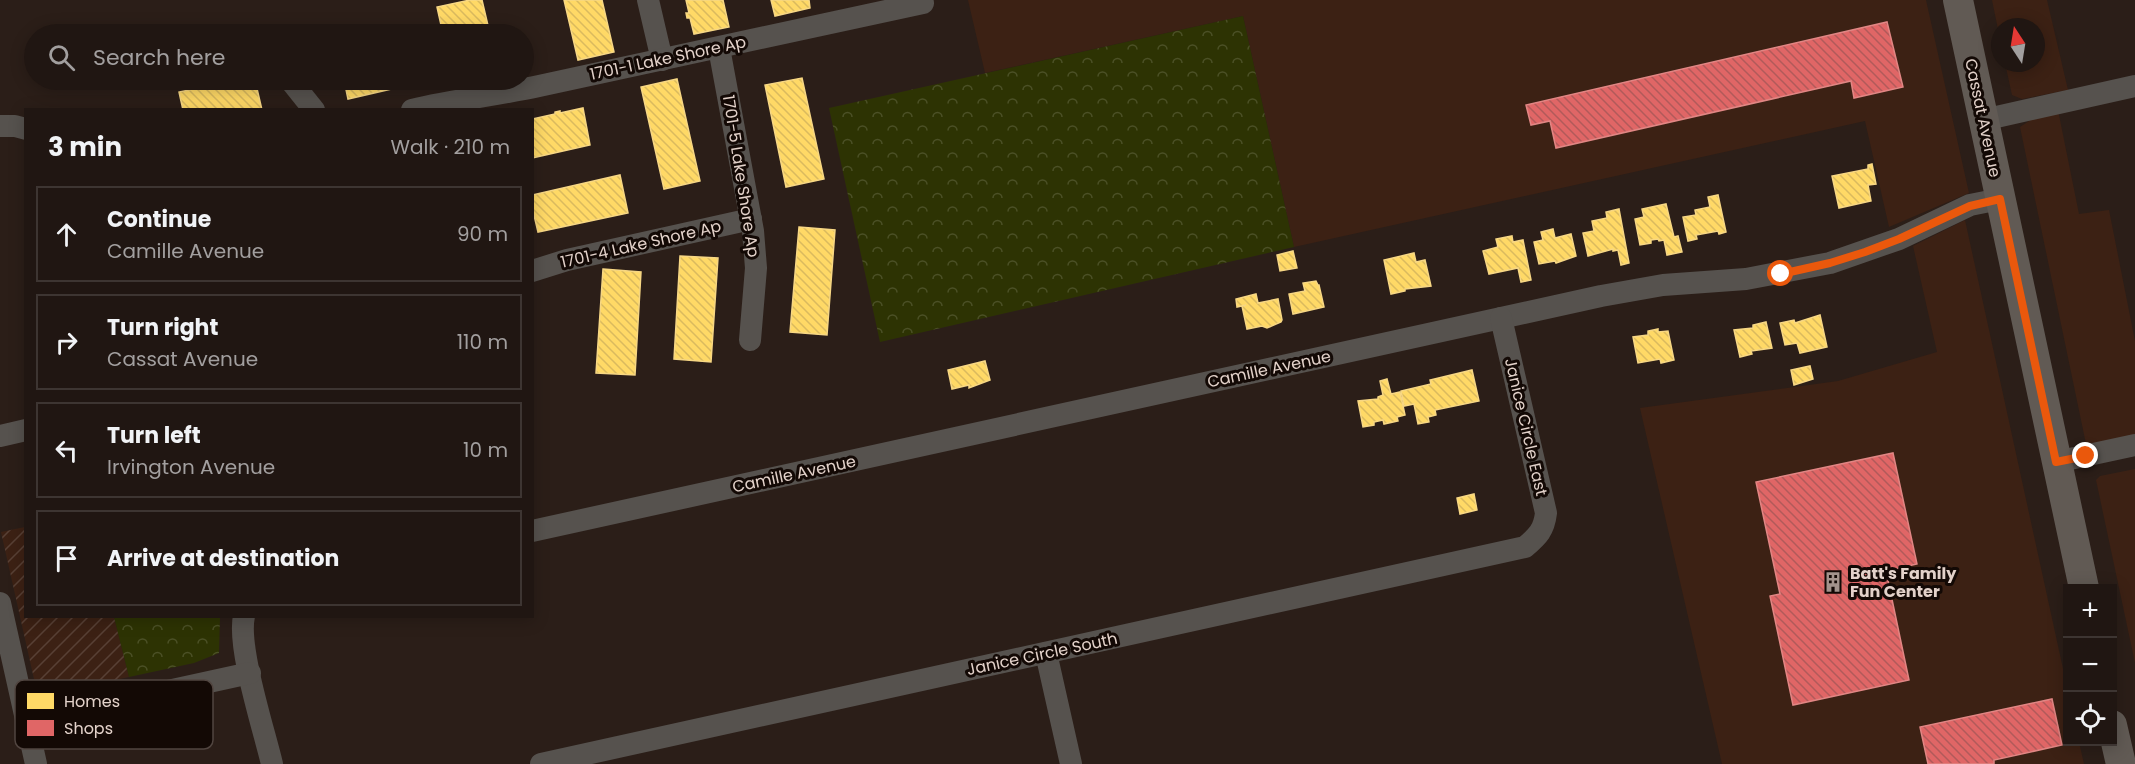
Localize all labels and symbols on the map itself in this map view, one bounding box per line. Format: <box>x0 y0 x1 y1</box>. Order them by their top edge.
north arrow <box>1991 18 2045 72</box>
street label: 1701-1 Lake Shore Ap <box>588 30 748 86</box>
street label: Cassat Avenue <box>1959 56 2007 180</box>
street label: 1701-5 Lake Shore Ap <box>717 93 765 259</box>
street label: 1701-4 Lake Shore Ap <box>559 214 724 274</box>
route start <box>1767 260 1793 286</box>
street label: Camille Avenue <box>1205 345 1333 393</box>
street label: Janice Circle East <box>1499 356 1553 498</box>
route end <box>2072 442 2098 468</box>
street label: Camille Avenue <box>730 450 858 498</box>
place label: Batt's Family Fun Center <box>1850 562 1957 603</box>
building icon: Batt's Family Fun Center <box>1821 570 1845 594</box>
street label: Janice Circle South <box>965 627 1119 681</box>
legend <box>15 680 213 749</box>
text: Homes <box>64 690 120 713</box>
text: Shops <box>64 717 113 740</box>

